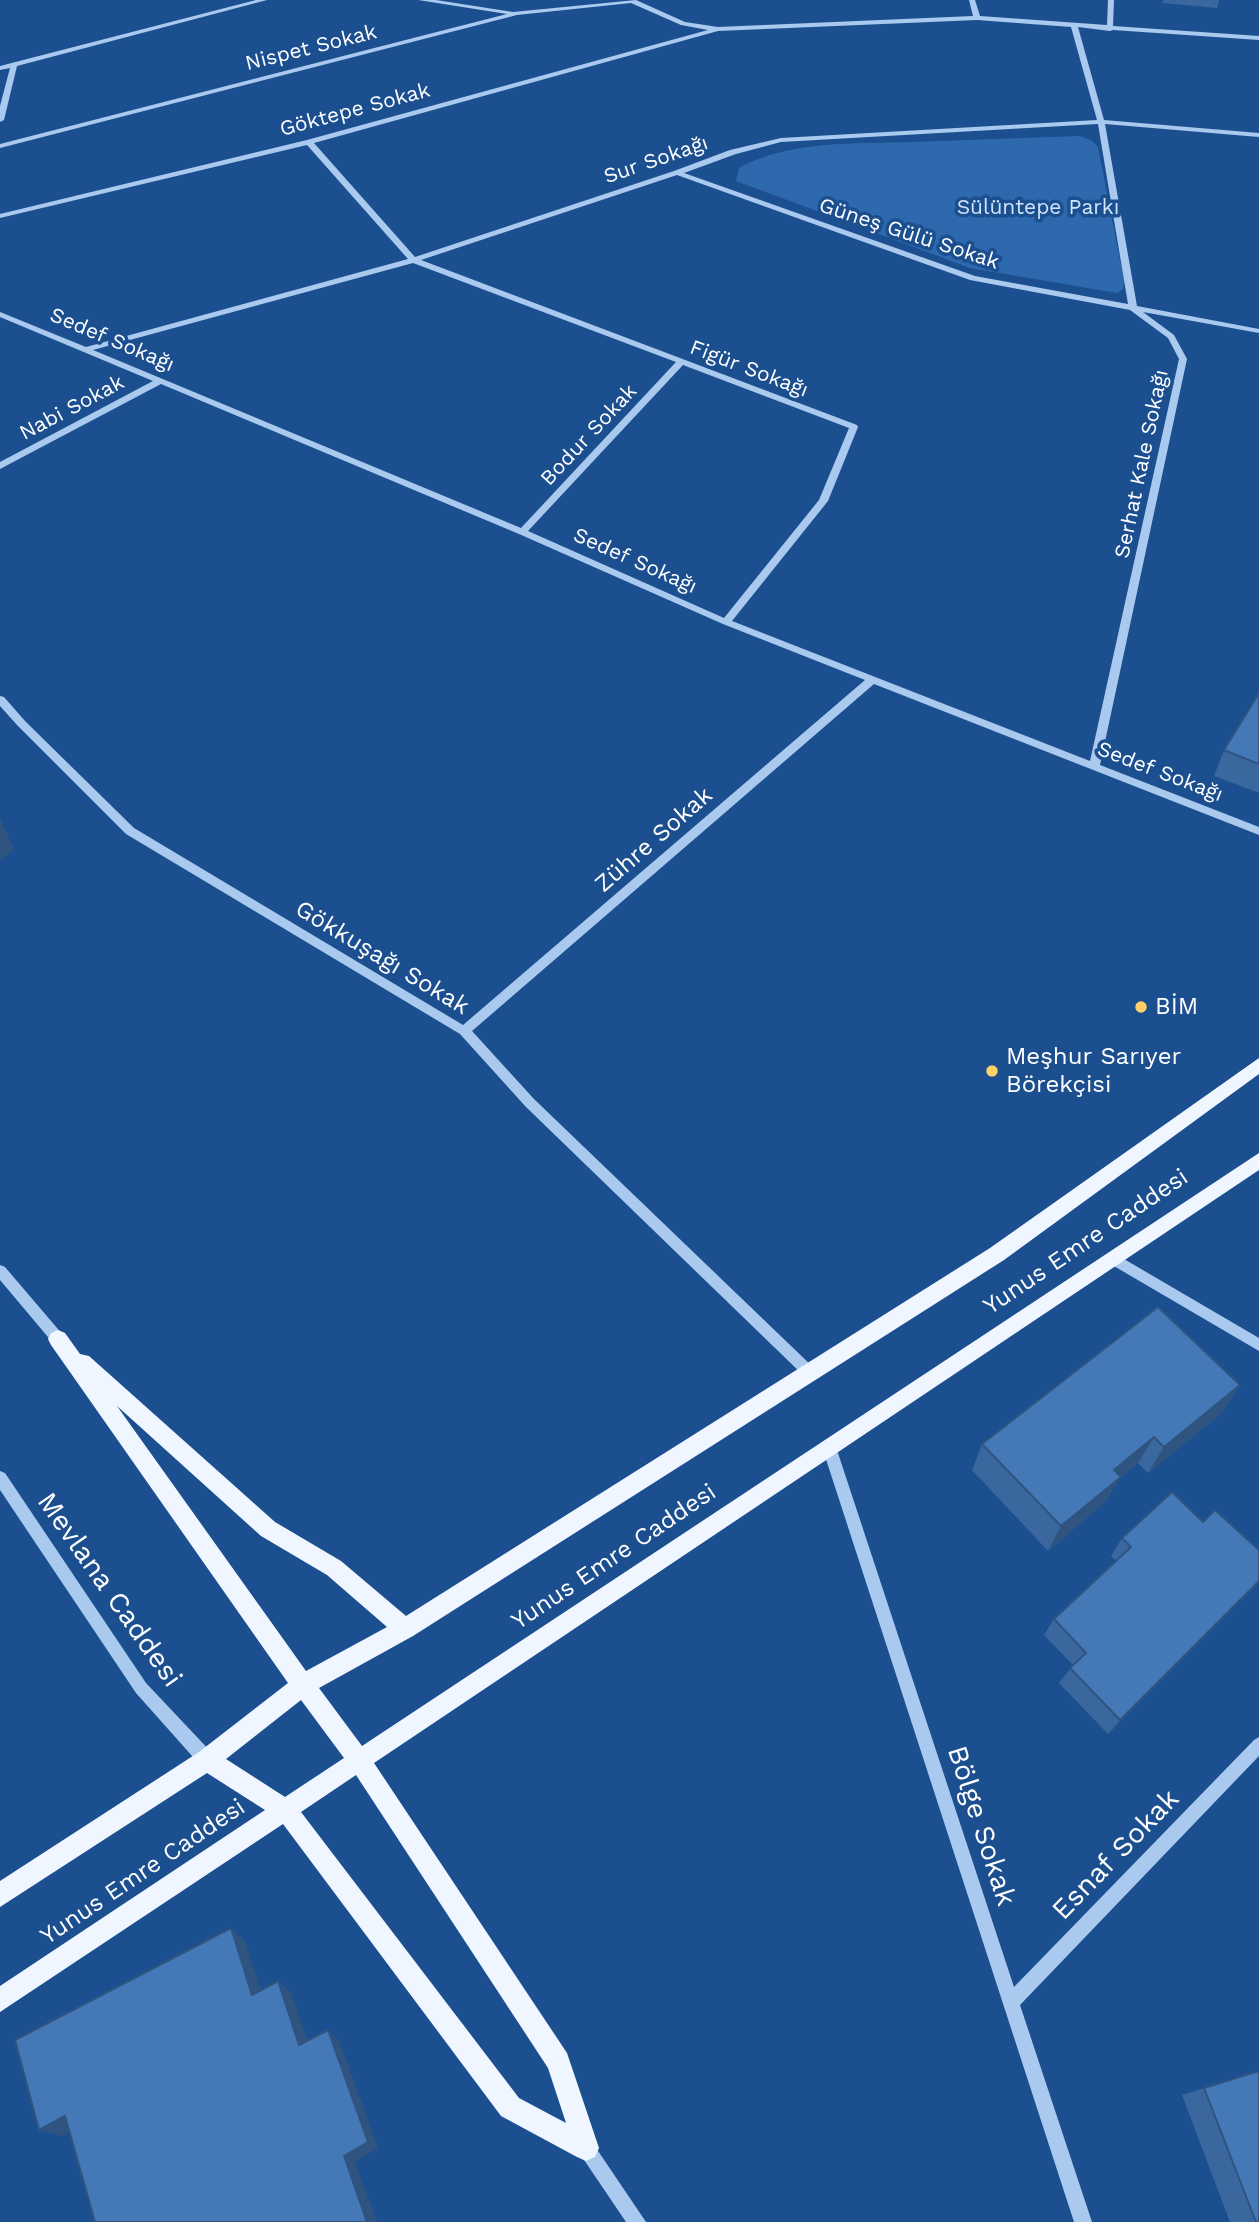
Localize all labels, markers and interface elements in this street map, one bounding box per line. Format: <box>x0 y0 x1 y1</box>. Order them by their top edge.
street label: Nispet Sokak <box>243 19 379 77</box>
street label: Göktepe Sokak <box>277 78 433 142</box>
street label: Sur Sokağı <box>601 130 711 190</box>
street label: Güneş Gülü Sokak <box>816 193 1002 275</box>
park label: Sülüntepe Parkı <box>957 195 1119 221</box>
street label: Sedef Sokağı <box>46 303 178 377</box>
street label: Figür Sokağı <box>686 335 812 403</box>
street label: Serhat Kale Sokağı <box>1110 367 1174 561</box>
street label: Nabi Sokak <box>15 370 129 446</box>
street label: Bodur Sokak <box>536 379 642 491</box>
street label: Sedef Sokağı <box>569 523 701 599</box>
street label: Sedef Sokağı <box>1094 736 1226 808</box>
street label: Zühre Sokak <box>589 781 719 899</box>
street label: Gökkuşağı Sokak <box>290 895 474 1021</box>
place label: BİM <box>1155 993 1198 1021</box>
marker: BİM <box>1133 999 1149 1015</box>
place label: Meşhur Sarıyer Börekçisi <box>1006 1043 1181 1099</box>
marker: Meşhur Sarıyer Börekçisi <box>984 1063 1000 1079</box>
street label: Yunus Emre Caddesi <box>978 1163 1194 1321</box>
street label: Yunus Emre Caddesi <box>506 1478 722 1636</box>
street label: Mevlana Caddesi <box>29 1486 189 1694</box>
street label: Bölge Sokak <box>939 1742 1023 1910</box>
street label: Esnaf Sokak <box>1045 1783 1187 1927</box>
street label: Yunus Emre Caddesi <box>35 1793 251 1951</box>

